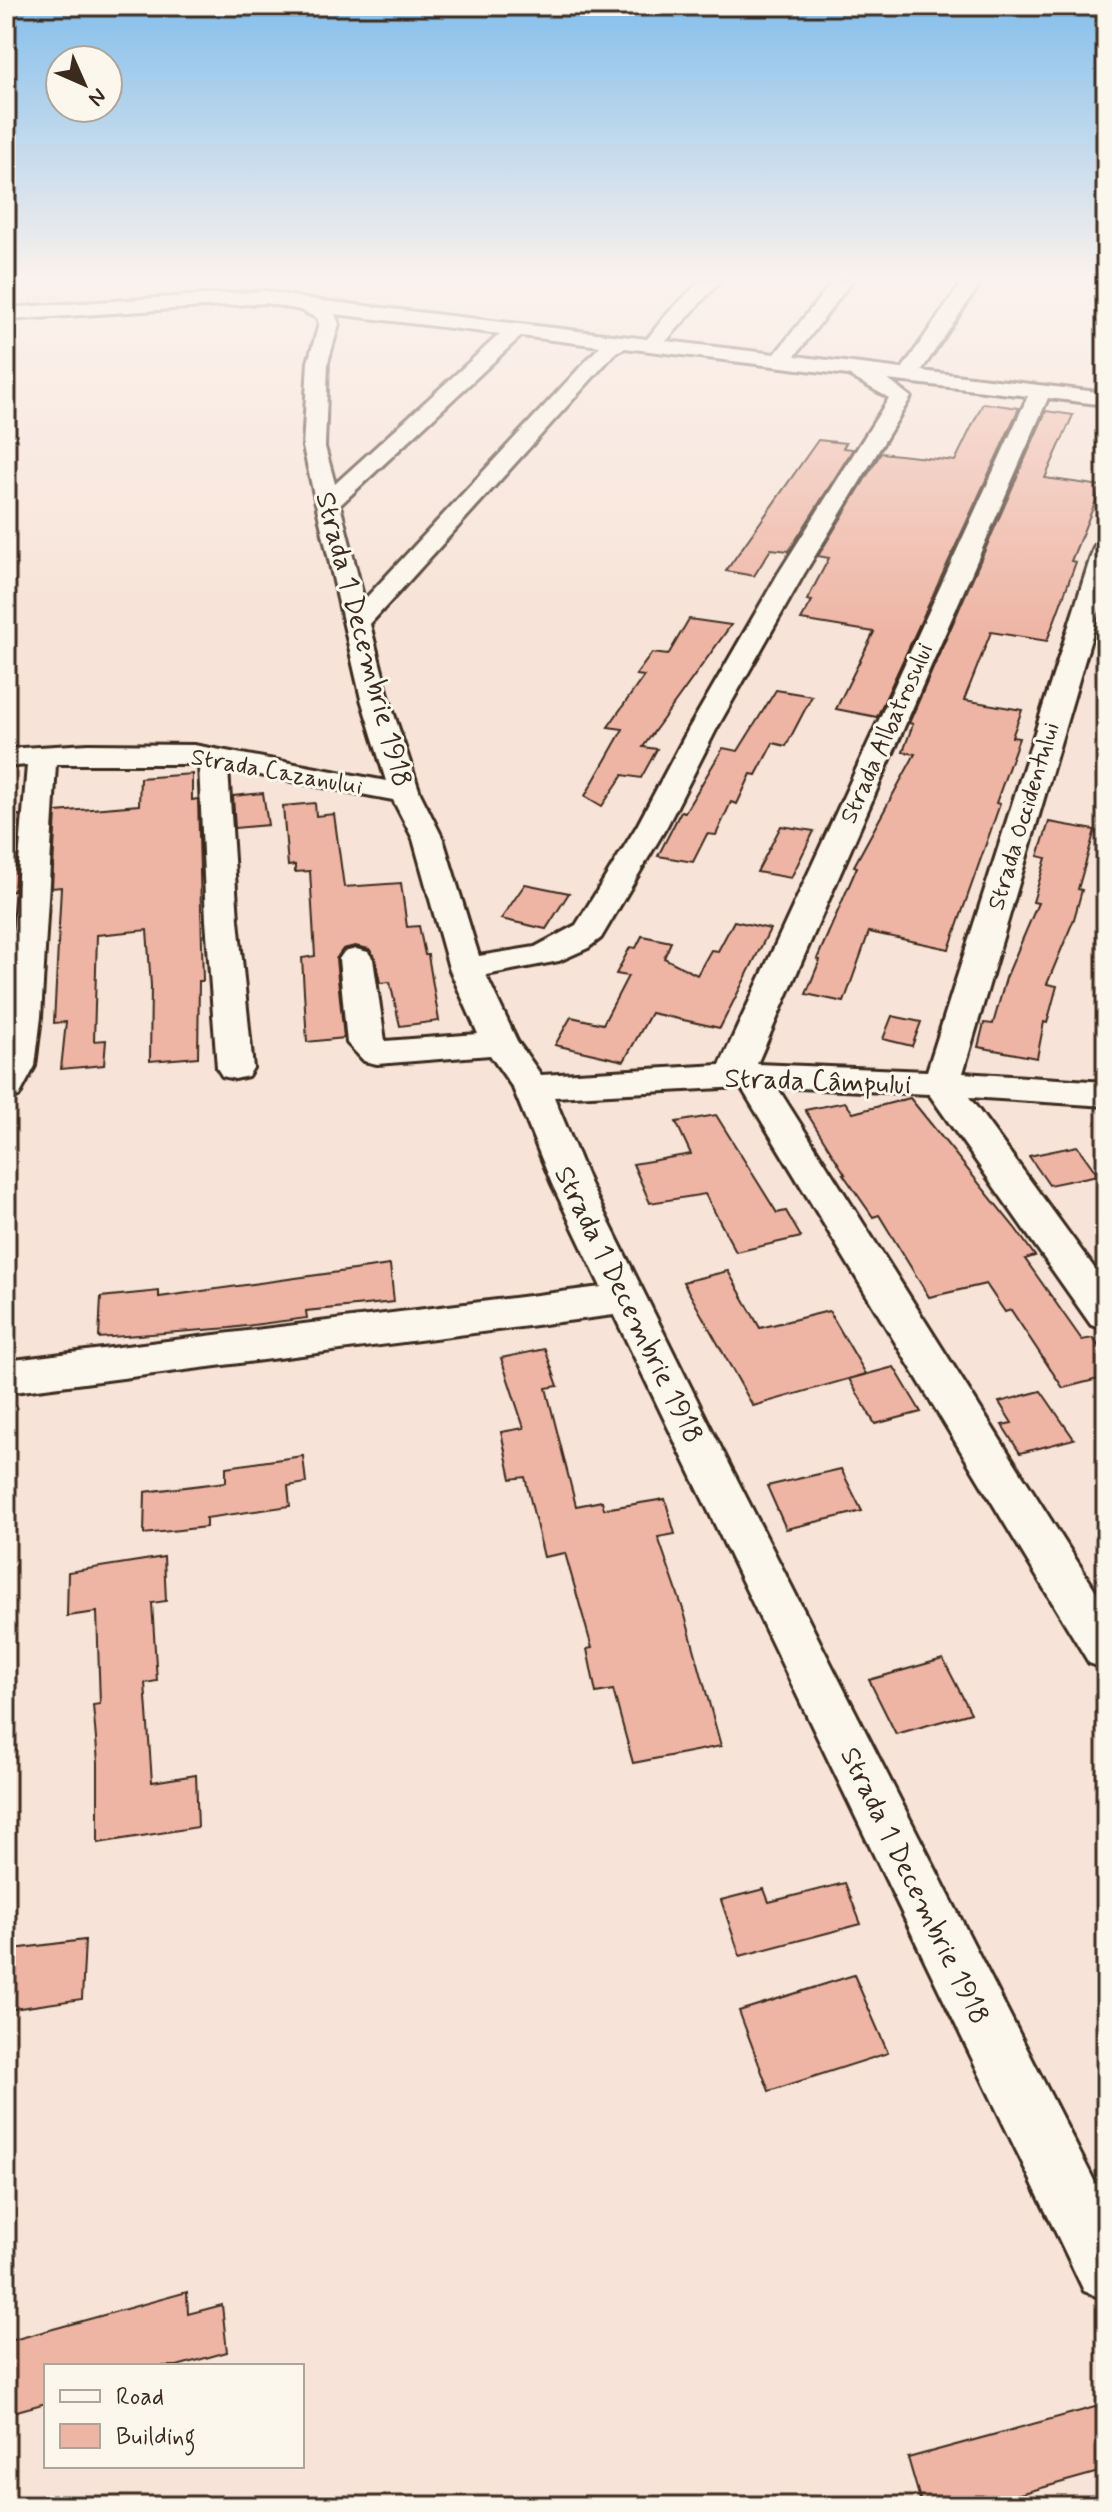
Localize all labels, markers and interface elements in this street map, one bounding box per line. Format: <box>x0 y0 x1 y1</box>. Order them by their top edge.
north arrow <box>44 44 124 124</box>
text: N <box>82 82 112 112</box>
street label: Strada 1 Decembrie 1918 <box>305 488 420 791</box>
street label: Strada Albatrosului <box>834 638 941 829</box>
street label: Strada Occidentului <box>981 719 1068 914</box>
street label: Strada Cazanului <box>189 742 365 803</box>
street label: Strada Câmpului <box>724 1061 912 1104</box>
street label: Strada 1 Decembrie 1918 <box>544 1160 711 1450</box>
street label: Strada 1 Decembrie 1918 <box>830 1741 997 2031</box>
legend <box>44 2364 304 2468</box>
text: Road <box>116 2382 164 2413</box>
text: Building <box>116 2422 196 2456</box>

